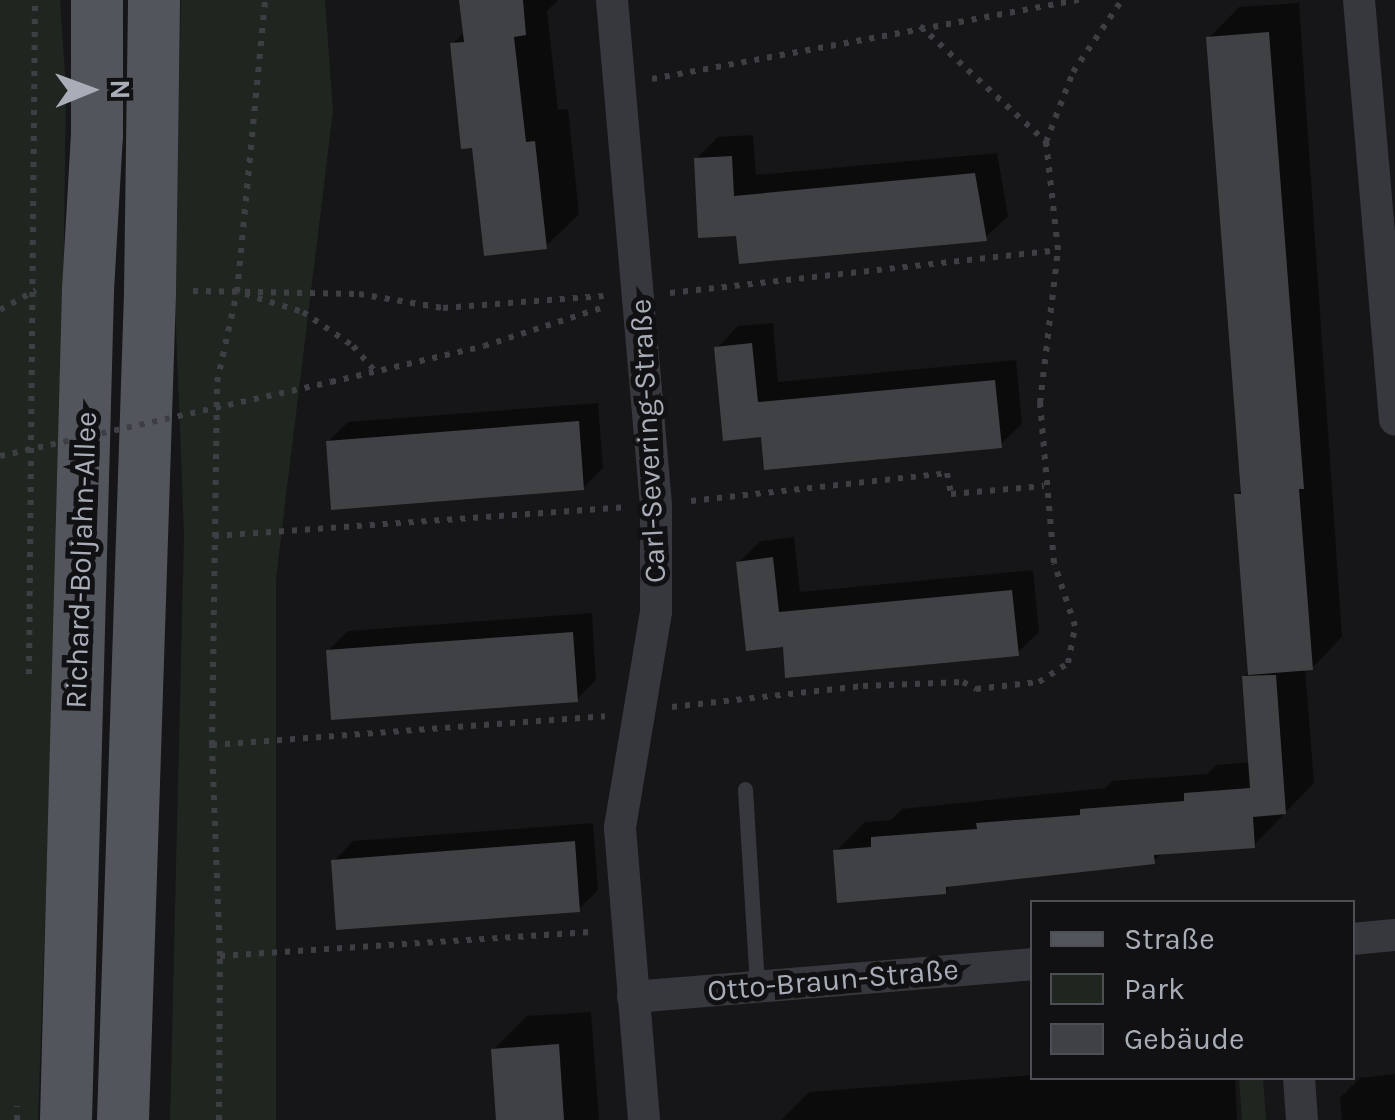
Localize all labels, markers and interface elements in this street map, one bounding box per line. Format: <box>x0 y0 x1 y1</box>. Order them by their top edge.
north arrow <box>40 40 140 140</box>
text: N <box>104 79 137 100</box>
street label: Carl-Severing-Straße <box>623 298 673 584</box>
street label: Richard-Boljahn-Allee <box>58 411 104 709</box>
legend <box>1030 900 1355 1080</box>
text: Straße <box>1124 921 1215 957</box>
street label: Otto-Braun-Straße <box>706 951 960 1009</box>
text: Park <box>1124 971 1185 1007</box>
text: Gebäude <box>1124 1021 1244 1057</box>

